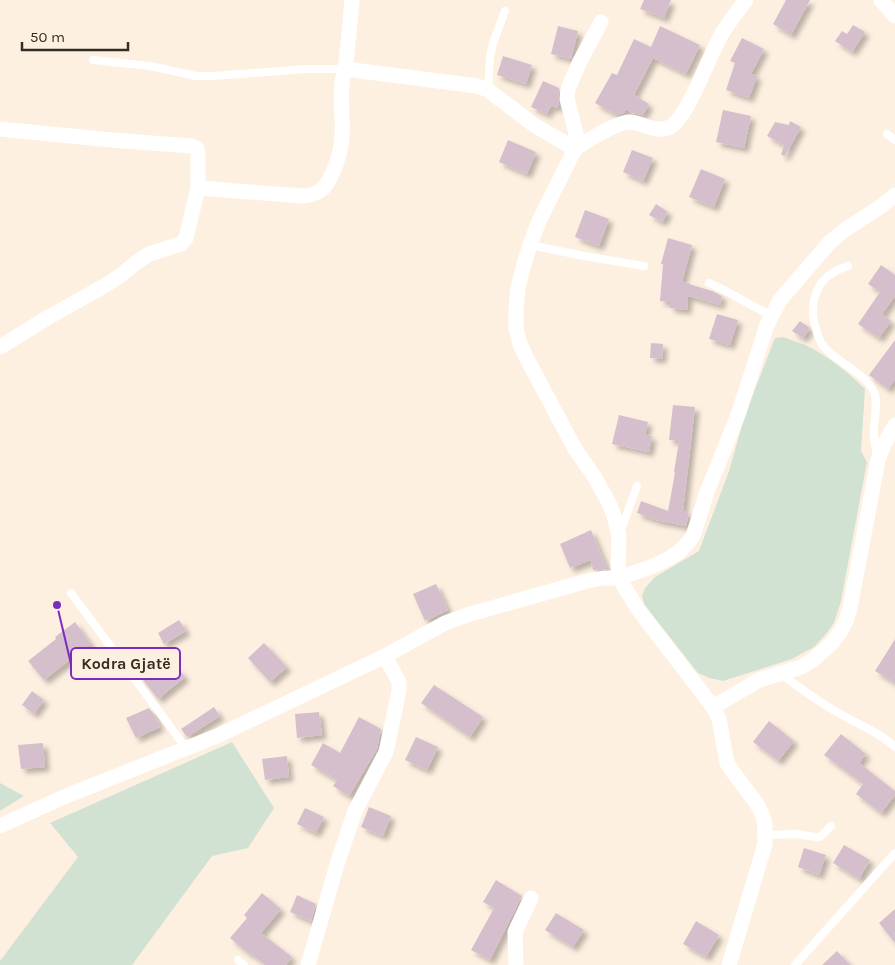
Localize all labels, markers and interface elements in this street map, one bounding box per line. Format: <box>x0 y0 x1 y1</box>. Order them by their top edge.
scale bar <box>22 20 129 52</box>
text: 50 m <box>30 28 65 46</box>
callout: Kodra Gjatë <box>71 648 180 679</box>
text: Kodra Gjatë <box>81 654 171 673</box>

